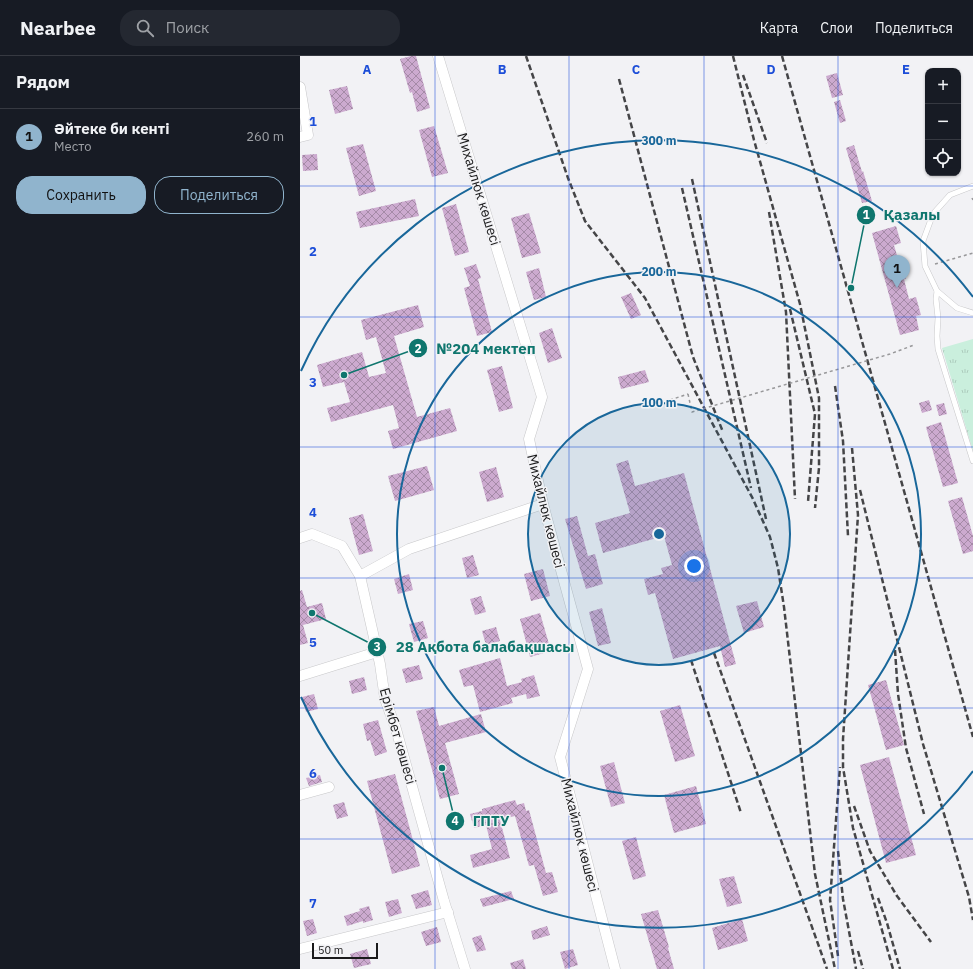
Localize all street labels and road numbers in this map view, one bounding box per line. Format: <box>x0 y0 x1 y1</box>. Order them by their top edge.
street label: Михайлюк көшесі <box>453 130 505 248</box>
street label: Михайлюк көшесі <box>523 452 569 570</box>
street label: Ерімбет көшесі <box>376 686 420 786</box>
street label: Михайлюк көшесі <box>557 776 603 894</box>

